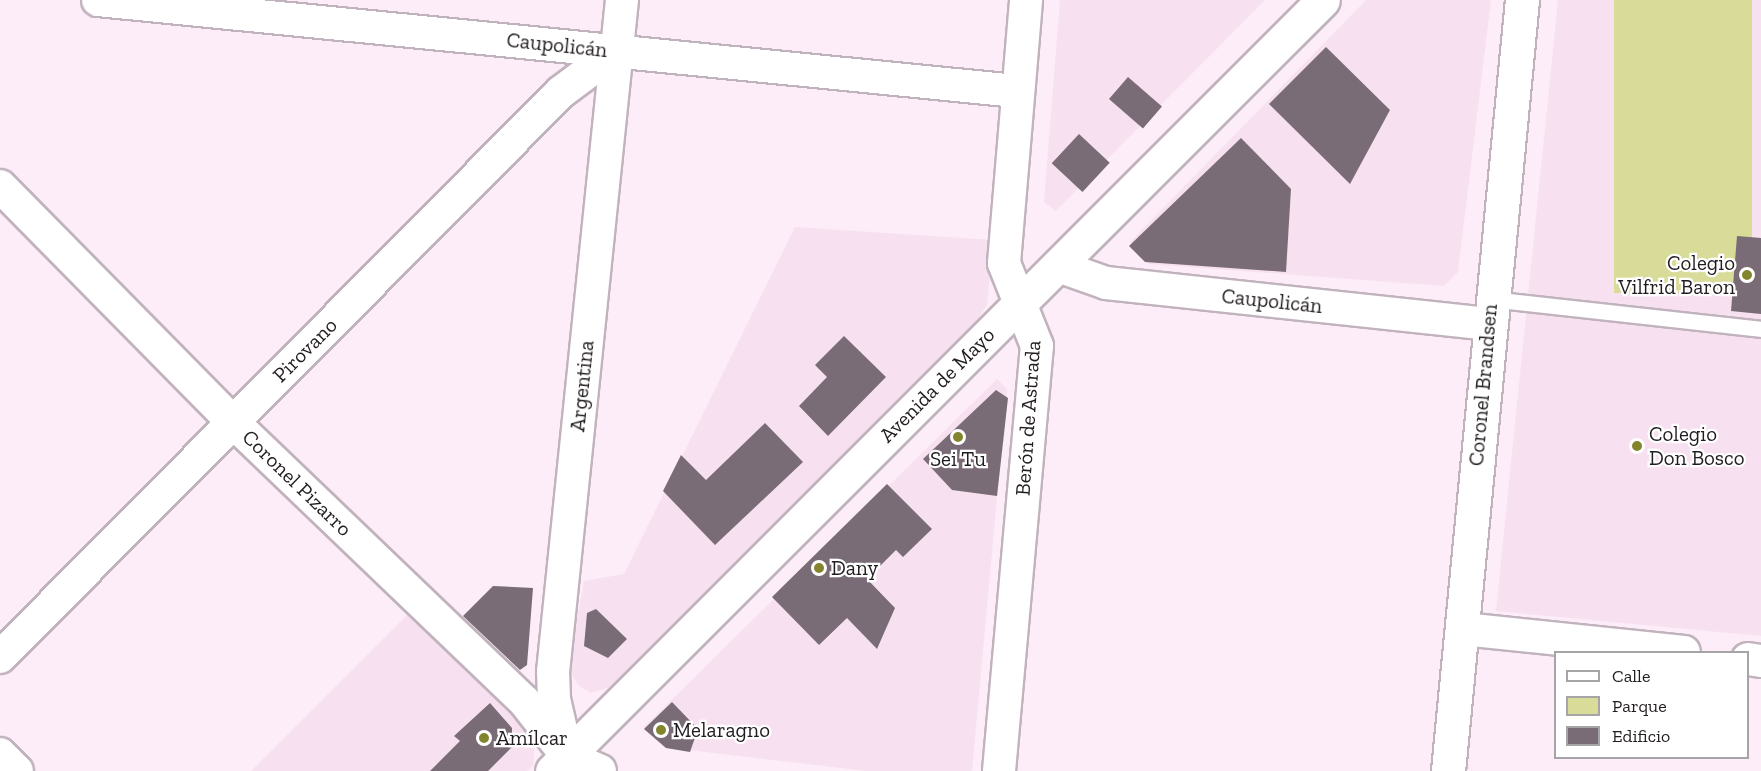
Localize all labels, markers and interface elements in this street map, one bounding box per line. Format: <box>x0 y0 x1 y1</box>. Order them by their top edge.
street label: Caupolicán <box>505 27 609 63</box>
place label: Colegio Vilfrid Baron <box>1618 250 1735 300</box>
marker: Colegio Vilfrid Baron <box>1740 268 1754 282</box>
street label: Caupolicán <box>1220 283 1324 319</box>
street label: Coronel Brandsen <box>1463 303 1503 467</box>
street label: Pirovano <box>268 313 342 387</box>
street label: Avenida de Mayo <box>874 322 1000 448</box>
street label: Argentina <box>565 339 599 433</box>
street label: Berón de Astrada <box>1010 339 1046 497</box>
place label: Colegio Don Bosco <box>1649 421 1745 471</box>
street label: Coronel Pizarro <box>237 424 357 542</box>
marker: Sei Tu <box>951 430 965 444</box>
marker: Colegio Don Bosco <box>1630 439 1644 453</box>
place label: Sei Tu <box>930 446 986 472</box>
place label: Dany <box>831 555 878 581</box>
marker: Dany <box>812 561 826 575</box>
legend <box>1554 651 1749 759</box>
text: Calle <box>1612 665 1650 687</box>
text: Parque <box>1612 695 1667 717</box>
place label: Melaragno <box>673 717 770 743</box>
marker: Melaragno <box>654 723 668 737</box>
place label: Amílcar <box>496 725 568 751</box>
text: Edificio <box>1612 725 1670 747</box>
marker: Amílcar <box>477 731 491 745</box>

